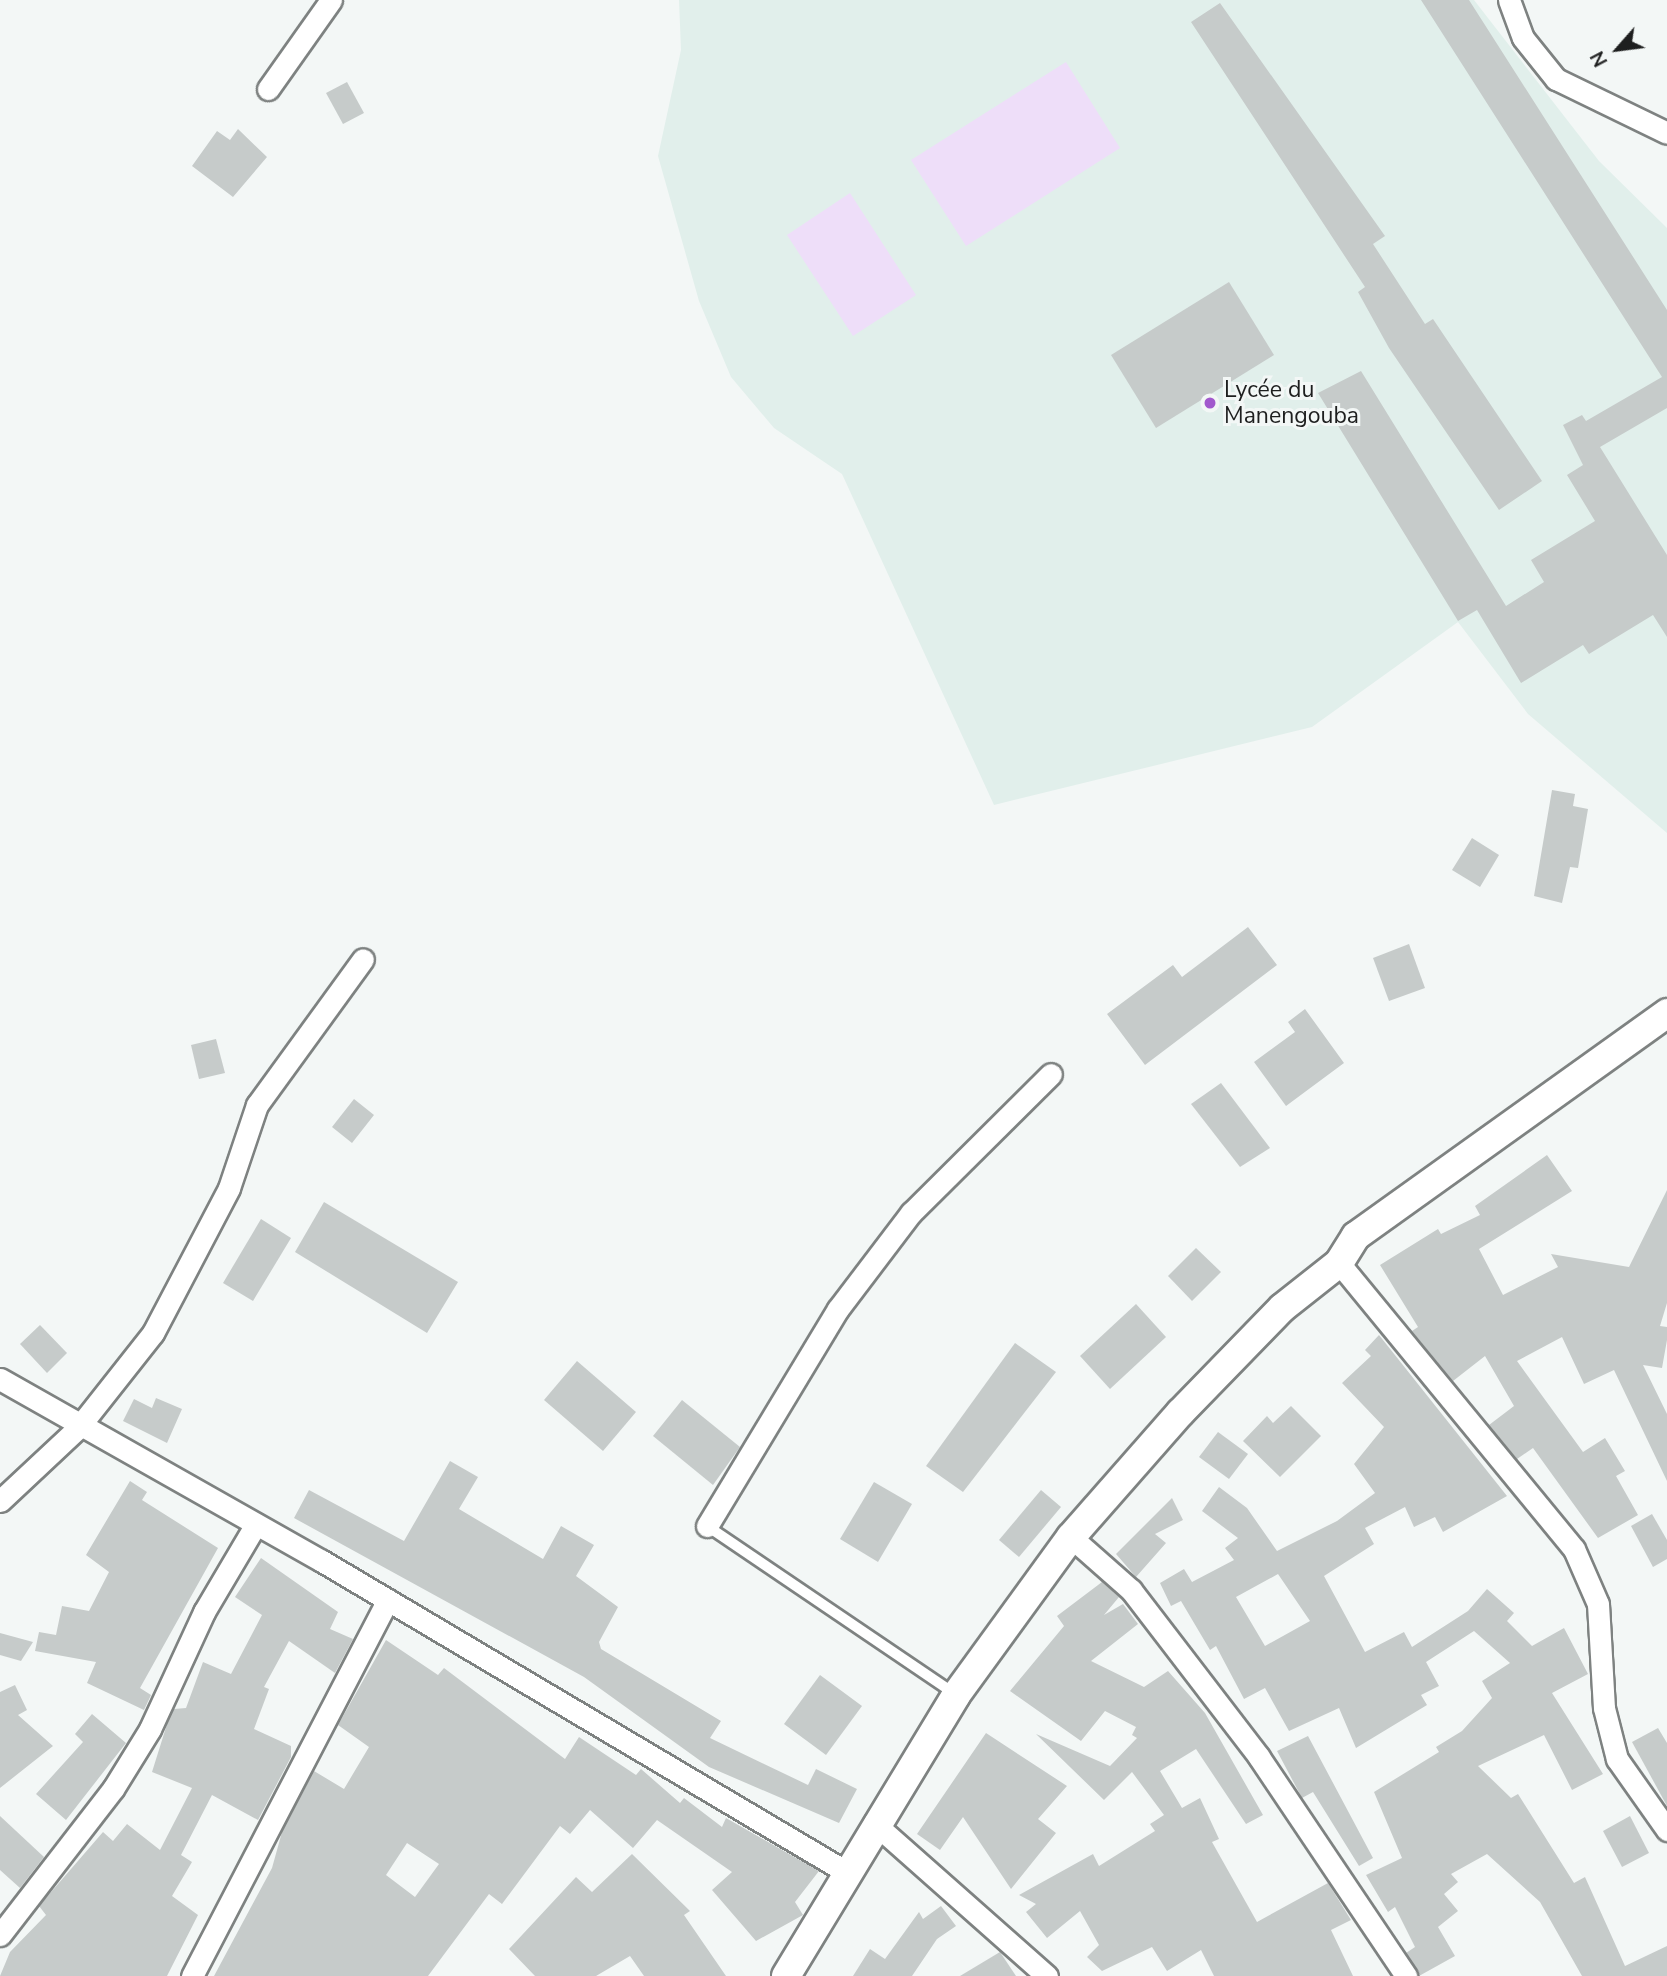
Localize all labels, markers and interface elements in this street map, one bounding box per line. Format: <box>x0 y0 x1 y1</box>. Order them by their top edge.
north arrow <box>1583 14 1653 84</box>
text: N <box>1585 46 1614 71</box>
place label: Lycée du Manengouba <box>1224 376 1359 430</box>
marker: Lycée du Manengouba <box>1202 395 1218 411</box>

